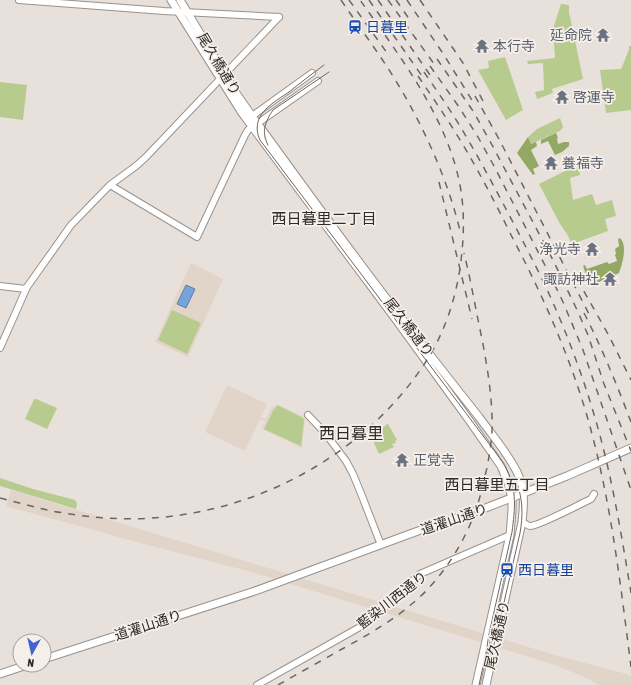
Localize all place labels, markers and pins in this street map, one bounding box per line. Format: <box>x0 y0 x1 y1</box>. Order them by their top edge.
station icon: 日暮里 <box>347 19 363 35</box>
place label: 日暮里 <box>366 19 408 35</box>
place label: 延命院 <box>550 27 592 43</box>
temple icon: 延命院 <box>595 27 611 43</box>
temple icon: 本行寺 <box>474 38 490 54</box>
place label: 本行寺 <box>493 38 535 54</box>
temple icon: 啓運寺 <box>554 89 570 105</box>
place label: 啓運寺 <box>573 89 615 105</box>
temple icon: 養福寺 <box>543 155 559 171</box>
place label: 養福寺 <box>562 155 604 171</box>
place label: 浄光寺 <box>539 241 581 257</box>
temple icon: 浄光寺 <box>584 241 600 257</box>
place label: 諏訪神社 <box>543 271 599 287</box>
temple icon: 諏訪神社 <box>602 271 618 287</box>
temple icon: 正覚寺 <box>394 452 410 468</box>
place label: 正覚寺 <box>413 452 455 468</box>
station icon: 西日暮里 <box>499 562 515 578</box>
place label: 西日暮里 <box>518 562 574 578</box>

